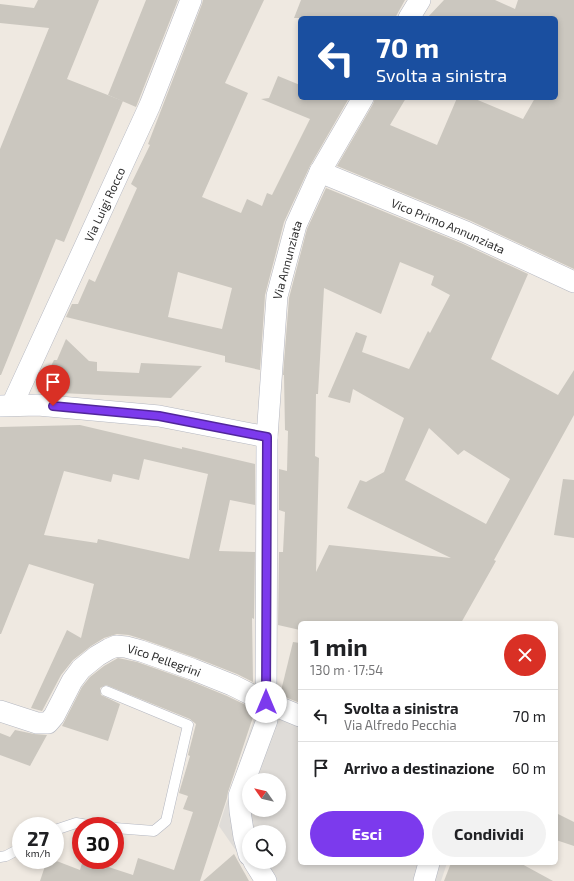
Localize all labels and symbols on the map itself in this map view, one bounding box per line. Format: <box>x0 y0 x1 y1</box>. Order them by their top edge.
street label: Via Luigi Rocco <box>81 165 128 244</box>
street label: Vico Primo Annunziata <box>389 195 507 256</box>
street label: Via Annunziata <box>269 218 304 301</box>
pin <box>36 365 70 406</box>
street label: Vico Pellegrini <box>126 641 203 679</box>
position arrow <box>245 681 287 723</box>
north arrow <box>242 773 286 817</box>
speed limit sign: 30 <box>72 817 124 869</box>

